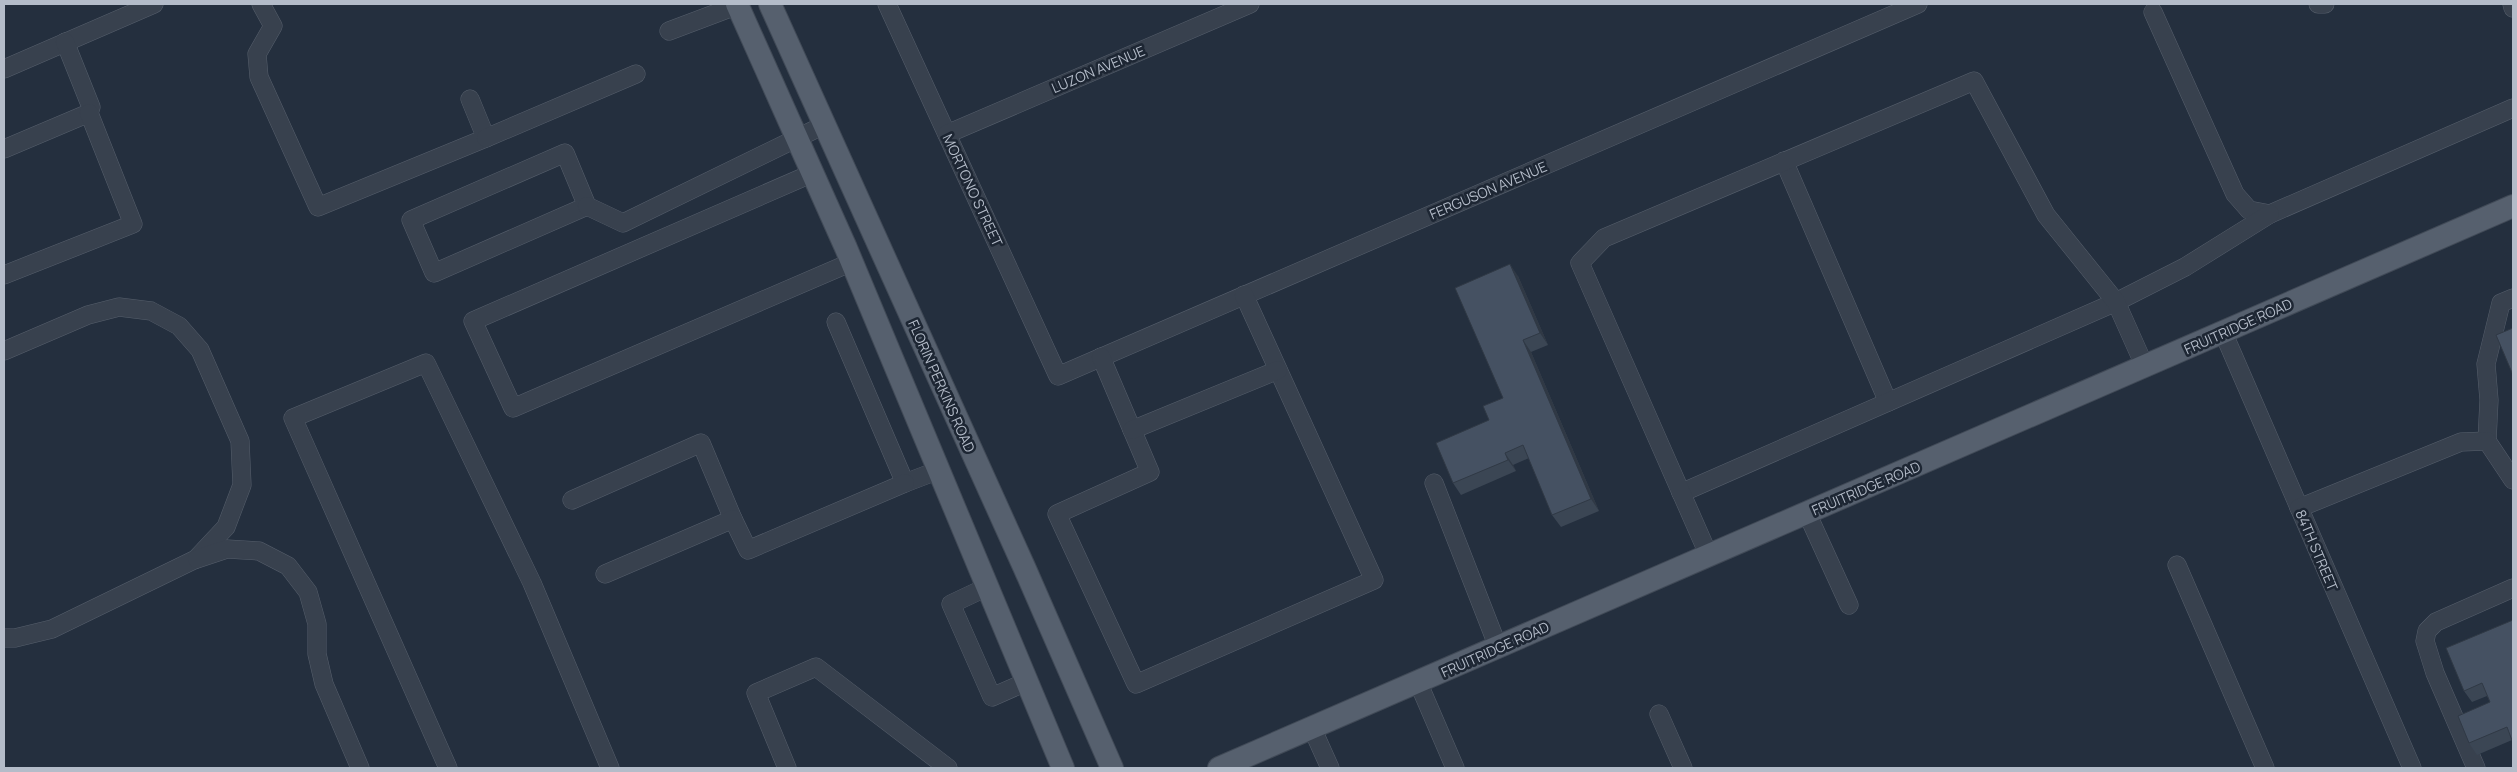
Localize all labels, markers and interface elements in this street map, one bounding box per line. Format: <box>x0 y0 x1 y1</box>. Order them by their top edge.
street label: LUZON AVENUE <box>1048 41 1148 97</box>
street label: MORTONO STREET <box>939 131 1008 250</box>
street label: FERGUSON AVENUE <box>1426 157 1550 223</box>
street label: FRUITRIDGE ROAD <box>2181 294 2295 358</box>
street label: FLORIN PERKINS ROAD <box>904 317 980 455</box>
street label: FRUITRIDGE ROAD <box>1809 457 1923 519</box>
street label: 84TH STREET <box>2291 507 2343 594</box>
street label: FRUITRIDGE ROAD <box>1438 617 1552 681</box>

